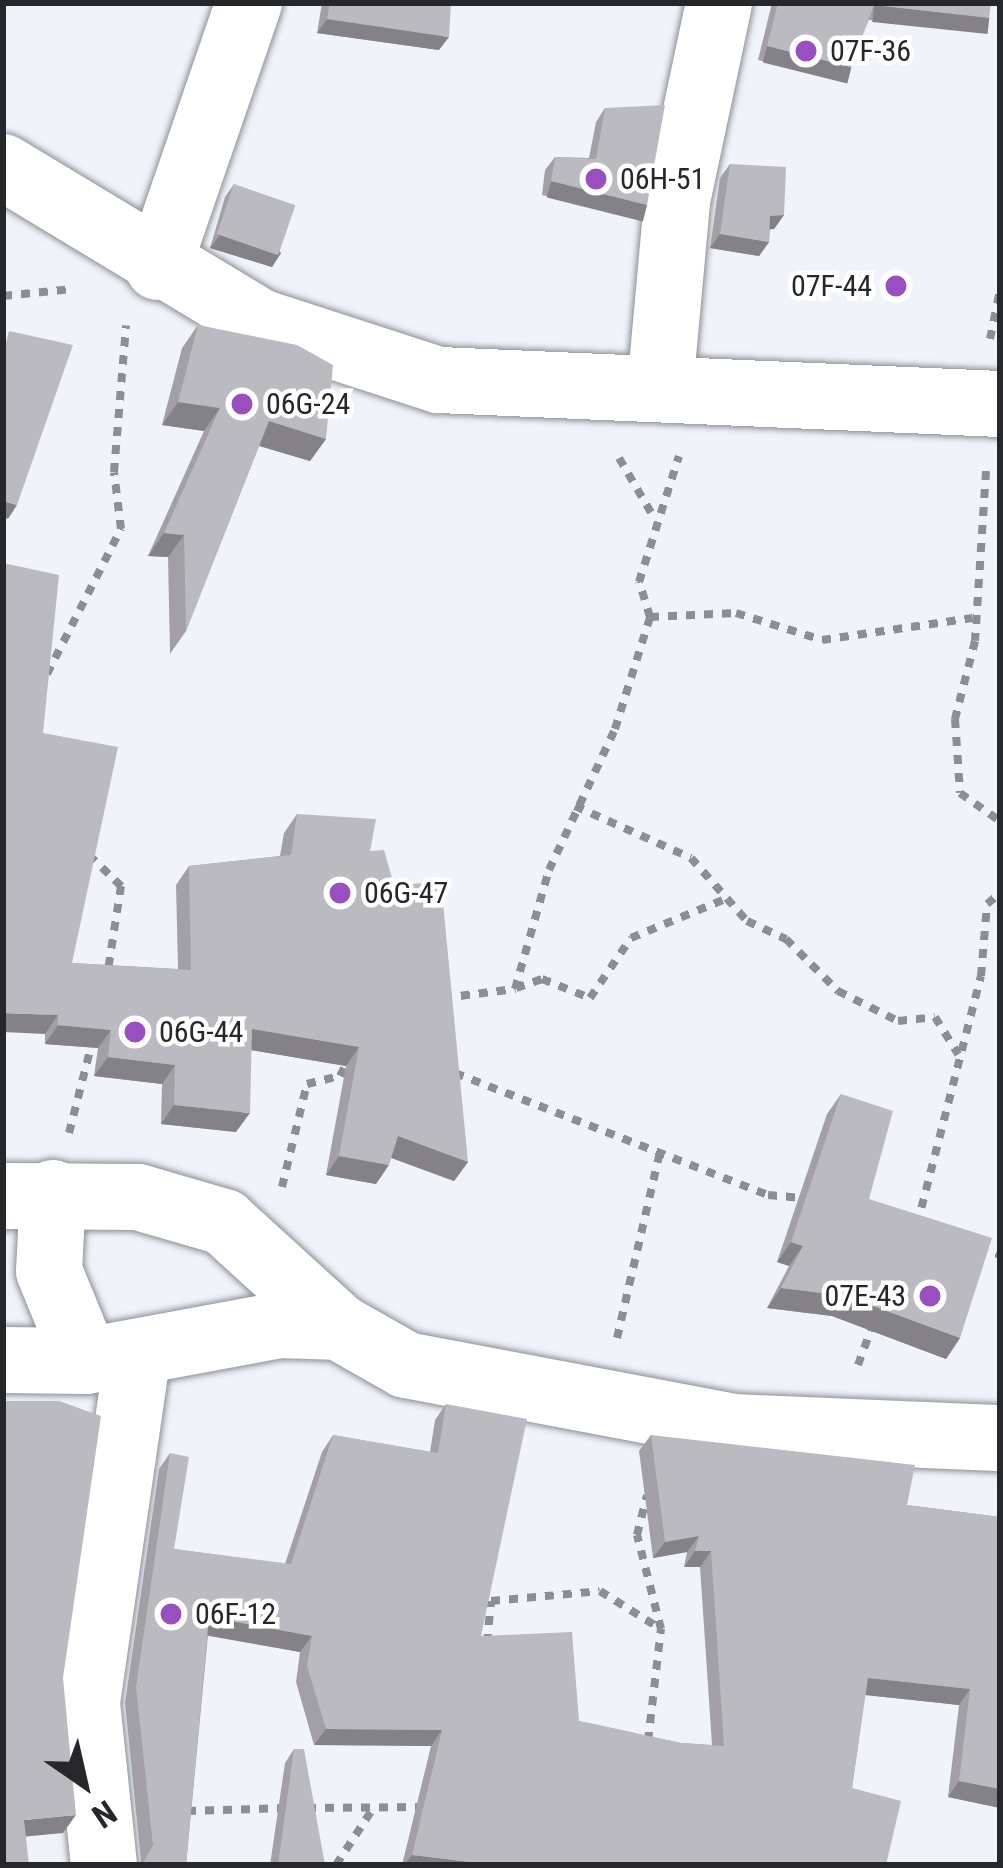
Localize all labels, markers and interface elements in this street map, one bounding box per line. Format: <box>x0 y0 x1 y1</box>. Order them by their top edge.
place label: 07F-36 <box>830 33 911 69</box>
marker: 07F-36 <box>793 38 819 64</box>
place label: 06H-51 <box>620 161 705 197</box>
marker: 06H-51 <box>583 166 609 192</box>
place label: 07F-44 <box>791 268 872 304</box>
marker: 07F-44 <box>883 273 909 299</box>
place label: 06G-24 <box>266 386 350 422</box>
marker: 06G-24 <box>229 391 255 417</box>
place label: 06G-47 <box>364 875 448 911</box>
marker: 06G-47 <box>327 880 353 906</box>
place label: 06G-44 <box>159 1014 243 1050</box>
marker: 06G-44 <box>122 1019 148 1045</box>
place label: 07E-43 <box>824 1278 906 1314</box>
marker: 07E-43 <box>917 1283 943 1309</box>
place label: 06F-12 <box>195 1596 276 1632</box>
marker: 06F-12 <box>158 1601 184 1627</box>
north arrow <box>24 1724 144 1844</box>
text: N <box>85 1792 124 1836</box>

